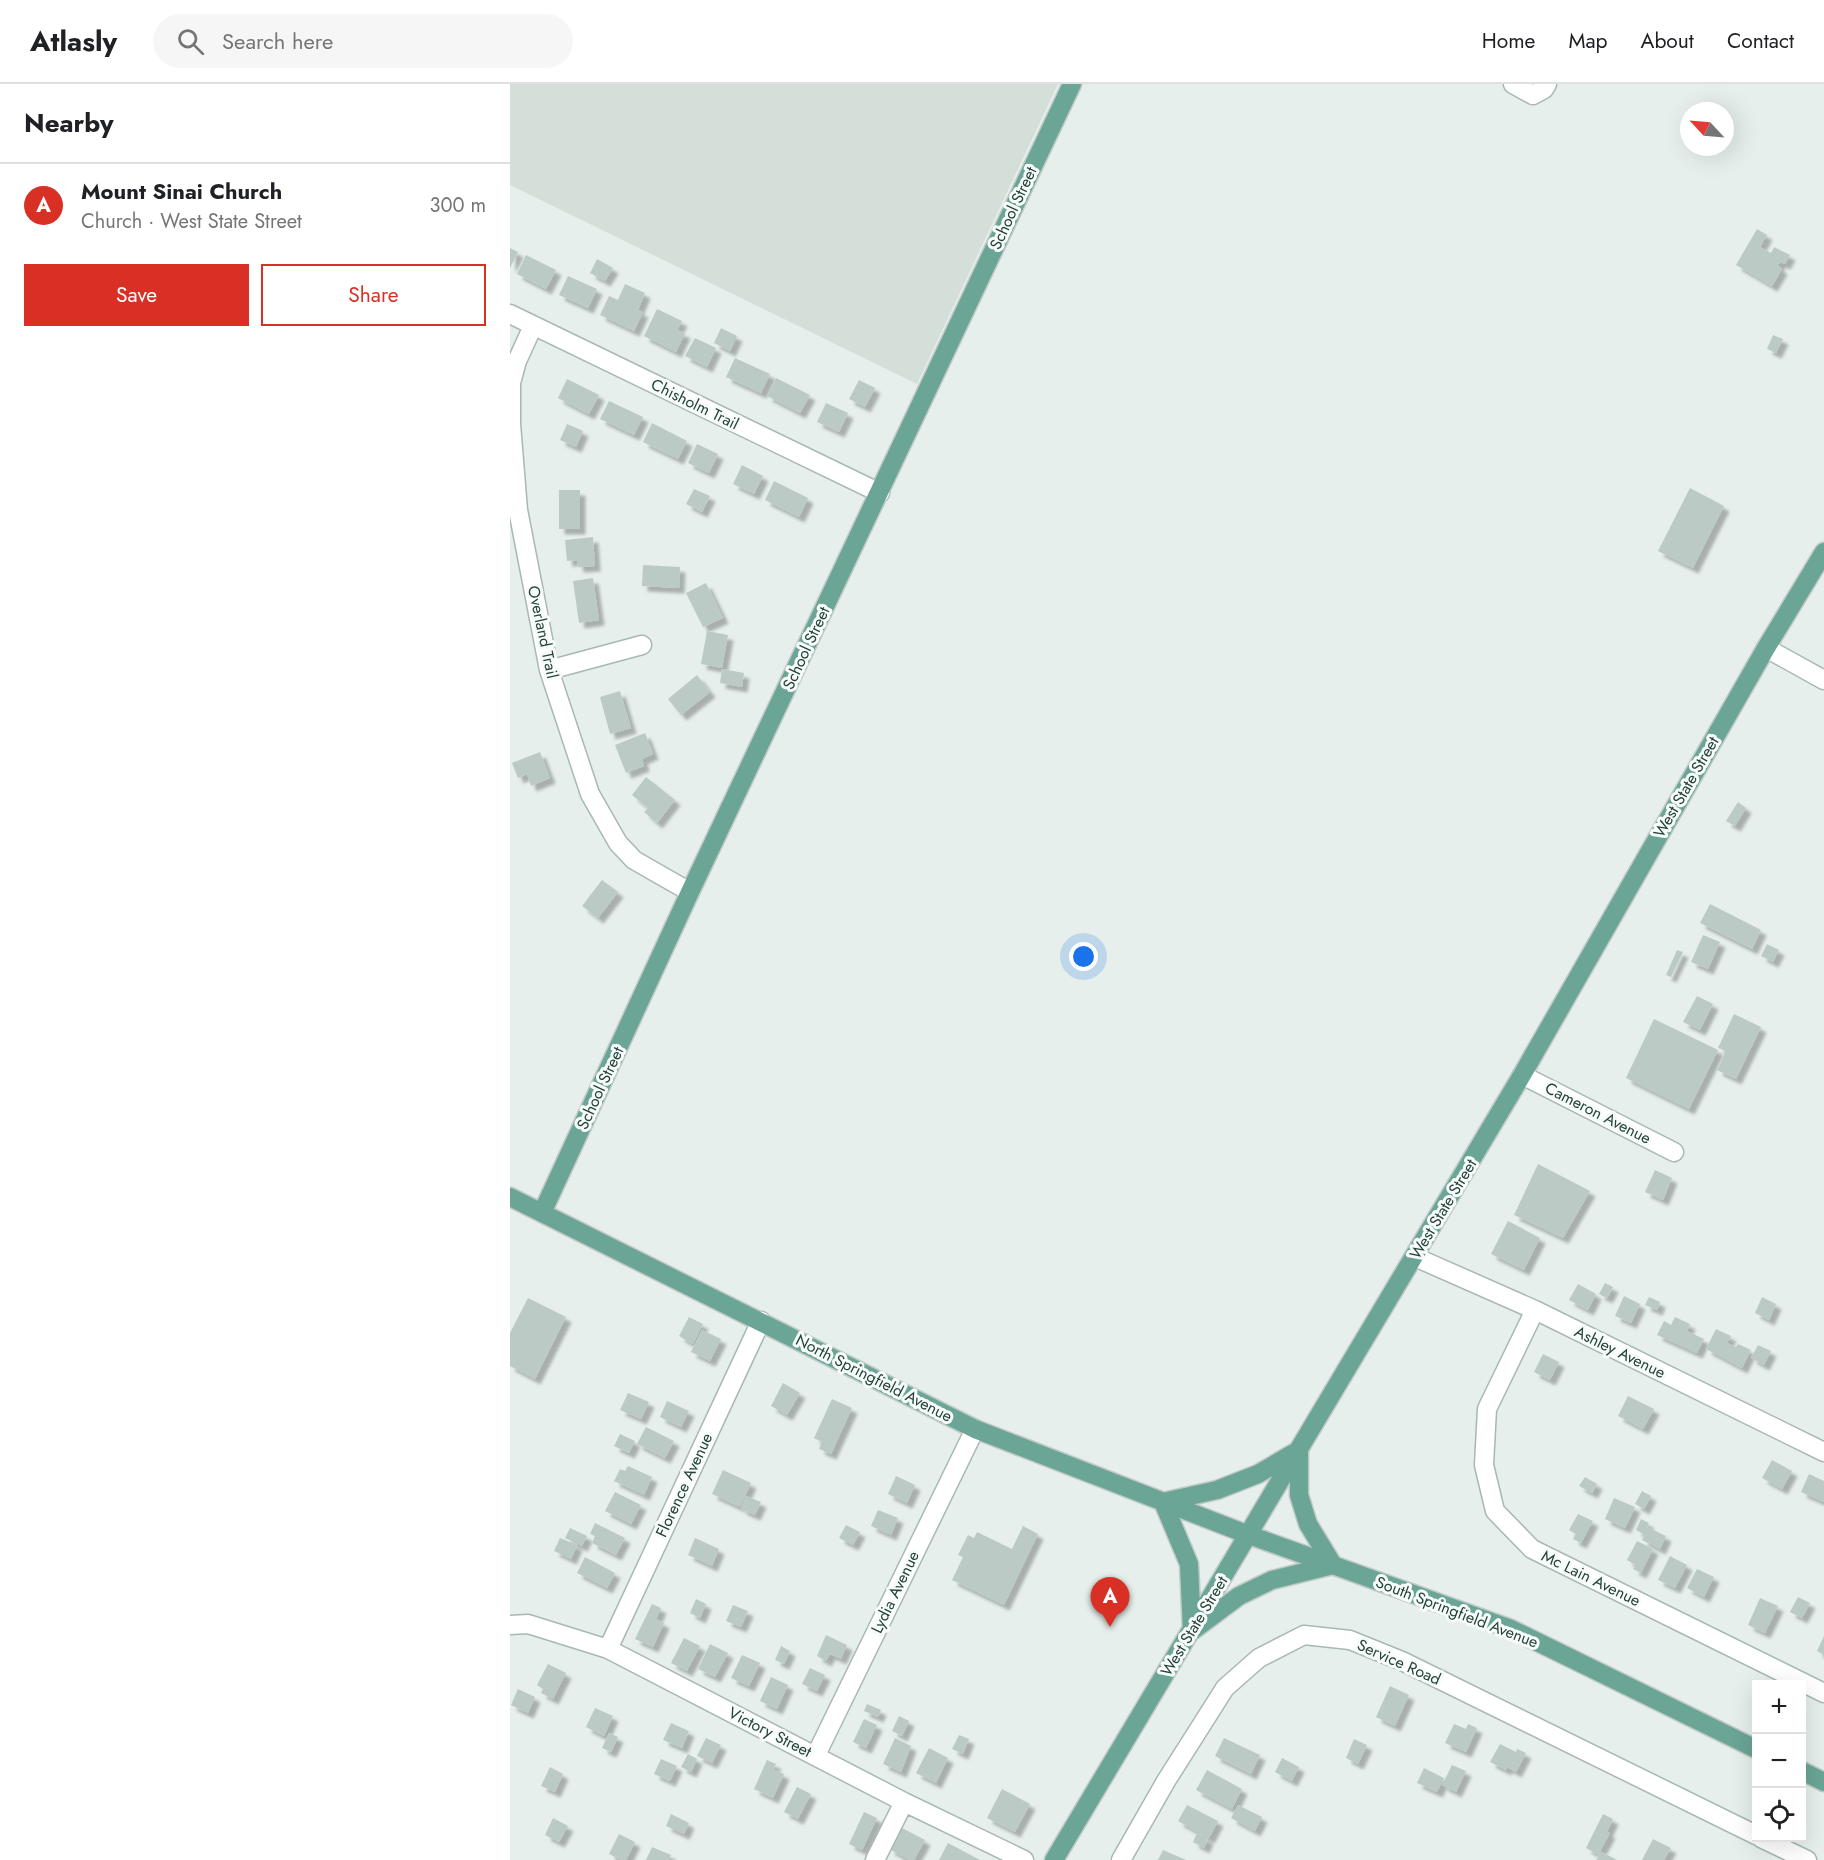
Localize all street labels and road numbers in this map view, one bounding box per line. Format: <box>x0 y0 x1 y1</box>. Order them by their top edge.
street label: School Street <box>984 163 1042 253</box>
street label: Chisholm Trail <box>647 373 743 435</box>
street label: Overland Trail <box>522 583 564 681</box>
street label: School Street <box>777 603 835 693</box>
street label: West State Street <box>1648 732 1724 842</box>
street label: School Street <box>571 1043 629 1133</box>
street label: Cameron Avenue <box>1541 1076 1655 1150</box>
street label: West State Street <box>1404 1154 1482 1263</box>
street label: Ashley Avenue <box>1571 1320 1669 1384</box>
street label: North Springfield Avenue <box>792 1328 956 1428</box>
street label: Florence Avenue <box>650 1429 718 1541</box>
street label: Mc Lain Avenue <box>1538 1544 1644 1612</box>
street label: Lydia Avenue <box>865 1547 925 1637</box>
street label: South Springfield Avenue <box>1372 1570 1542 1654</box>
street label: West State Street <box>1155 1571 1233 1680</box>
street label: Service Road <box>1353 1633 1445 1691</box>
street label: Victory Street <box>724 1701 816 1763</box>

